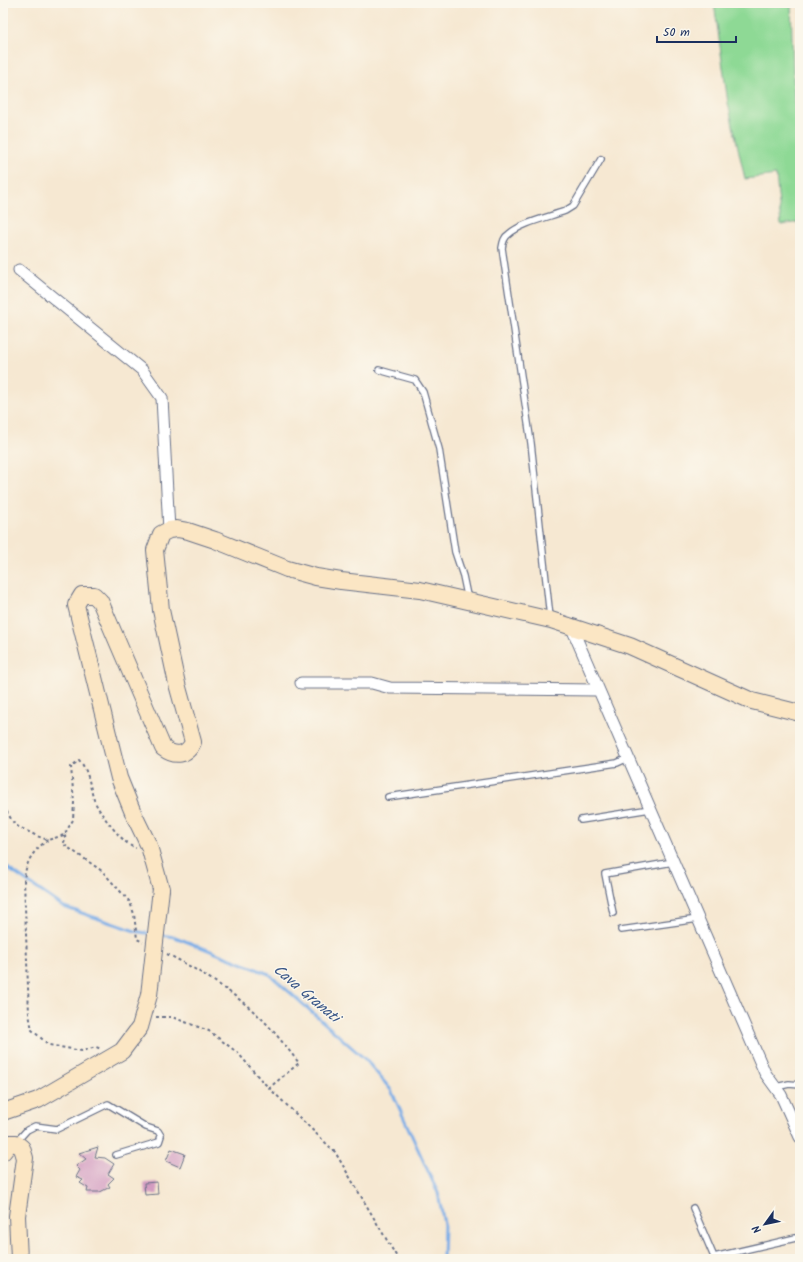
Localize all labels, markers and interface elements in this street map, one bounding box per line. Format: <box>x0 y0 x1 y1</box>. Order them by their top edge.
scale bar <box>657 18 736 44</box>
text: 50 m <box>663 23 690 42</box>
water label: Cava Granati <box>267 959 347 1031</box>
north arrow <box>745 1204 785 1244</box>
text: N <box>748 1221 767 1237</box>

